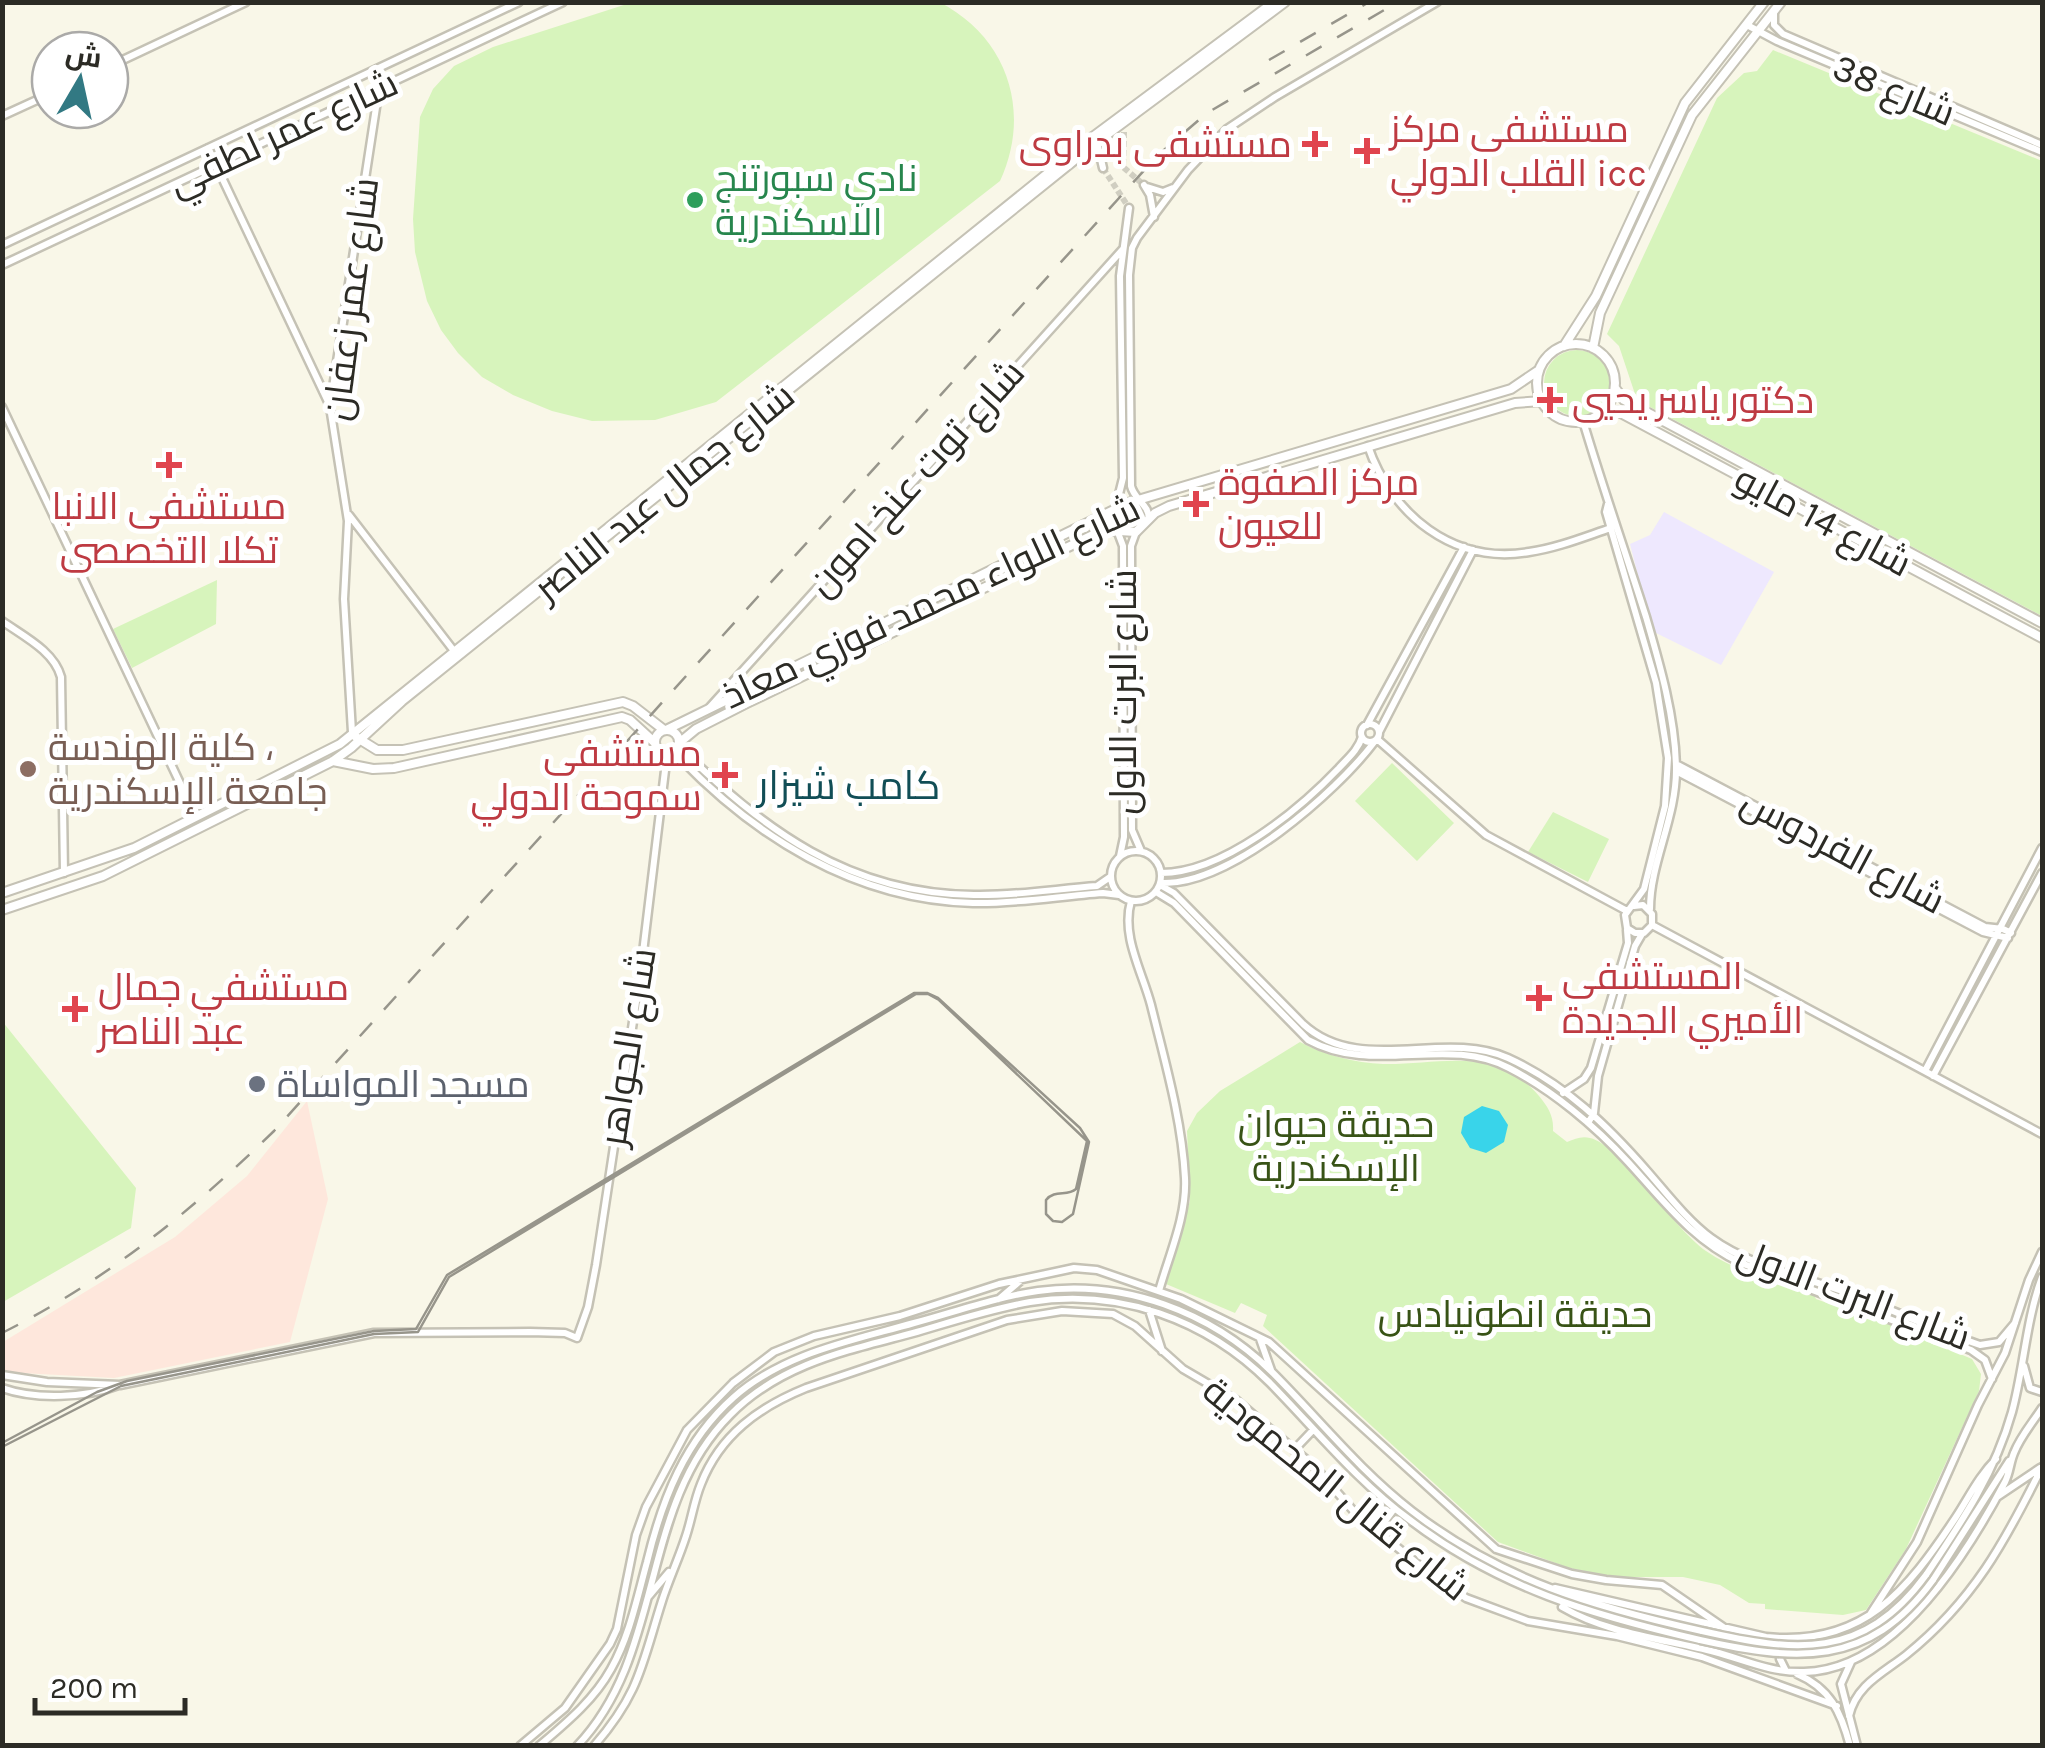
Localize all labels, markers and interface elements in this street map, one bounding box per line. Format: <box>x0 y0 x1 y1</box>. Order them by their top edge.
north arrow <box>30 30 130 130</box>
text: ش <box>64 37 104 75</box>
street label: شارع 38 <box>1825 44 1962 138</box>
street label: شارع عمر لطفي <box>161 60 408 212</box>
place label: مستشفى مركز القلب الدولي icc <box>1388 107 1647 203</box>
place label: مستشفى بدراوى <box>1019 122 1292 167</box>
marker: مستشفى بدراوى <box>1302 131 1328 157</box>
marker: مستشفى مركز القلب الدولي icc <box>1354 138 1380 164</box>
place label: نادي سبورتنج الاسكندرية <box>715 156 918 245</box>
street label: شارع عمر زعفان <box>314 175 390 423</box>
marker: نادي سبورتنج الاسكندرية <box>684 189 706 211</box>
street label: شارع توت عنخ امون <box>798 351 1035 607</box>
street label: شارع جمال عبد الناصر <box>523 373 805 614</box>
place label: دكتور ياسر يحيي <box>1572 378 1814 423</box>
marker: دكتور ياسر يحيي <box>1537 387 1563 413</box>
marker: مستشفى الانبا تكلا التخصصى <box>156 452 182 478</box>
street label: شارع 14 مايو <box>1726 456 1919 588</box>
place label: مركز الصفوة للعيون <box>1218 460 1420 549</box>
place label: مستشفى الانبا تكلا التخصصى <box>51 484 287 573</box>
street label: شارع اللواء محمد فوزي معاذ <box>715 485 1149 724</box>
marker: مركز الصفوة للعيون <box>1183 491 1209 517</box>
street label: شارع البرت الاول <box>1101 569 1148 815</box>
place label: كلية الهندسة ، جامعة الإسكندرية <box>48 725 328 815</box>
place label: مستشفى سموحة الدولي <box>470 731 702 827</box>
marker: كلية الهندسة ، جامعة الإسكندرية <box>17 758 39 780</box>
marker: مستشفى سموحة الدولي <box>712 762 738 788</box>
district label: كامب شيزار <box>756 762 940 809</box>
street label: شارع الفردوس <box>1733 779 1952 925</box>
street label: شارع الجواهر <box>590 945 668 1152</box>
place label: المستشفى الأميري الجديدة <box>1562 954 1803 1049</box>
place label: مستشفي جمال عبد الناصر <box>96 965 349 1054</box>
marker: المستشفى الأميري الجديدة <box>1526 985 1552 1011</box>
marker: مستشفي جمال عبد الناصر <box>62 996 88 1022</box>
place label: مسجد المواساة <box>277 1062 530 1107</box>
marker: مسجد المواساة <box>246 1073 268 1095</box>
park label: حديقة حيوان الإسكندرية <box>1238 1102 1434 1192</box>
street label: شارع البرت الاول <box>1731 1230 1977 1362</box>
park label: حديقة انطونيادس <box>1378 1292 1652 1337</box>
street label: شارع قنال المحمودية <box>1192 1368 1478 1612</box>
scale bar <box>35 1653 185 1715</box>
text: 200 m <box>50 1670 138 1706</box>

